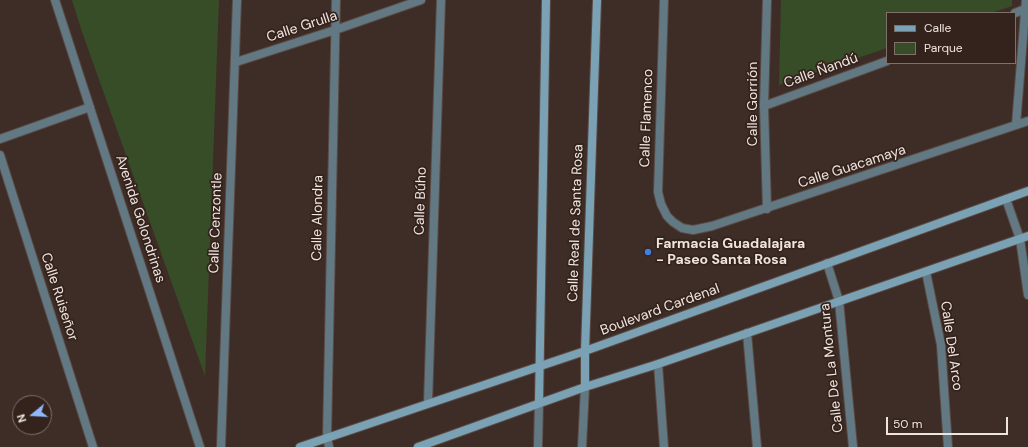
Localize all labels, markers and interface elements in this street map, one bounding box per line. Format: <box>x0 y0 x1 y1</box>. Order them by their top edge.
street label: Calle Grulla <box>265 8 339 46</box>
legend <box>886 12 1016 64</box>
text: Calle <box>924 20 951 36</box>
text: Parque <box>924 40 963 56</box>
street label: Calle Ñandú <box>782 50 860 92</box>
street label: Calle Gorrión <box>745 62 761 146</box>
street label: Calle Flamenco <box>637 68 657 168</box>
street label: Calle Guacamaya <box>796 142 908 192</box>
street label: Calle Real de Santa Rosa <box>565 144 587 302</box>
street label: Avenida Golondrinas <box>111 153 169 285</box>
street label: Calle Búho <box>411 167 431 235</box>
street label: Calle Cenzontle <box>206 172 226 274</box>
street label: Calle Alondra <box>309 175 327 261</box>
place label: Farmacia Guadalajara - Paseo Santa Rosa <box>656 236 805 268</box>
marker: Farmacia Guadalajara - Paseo Santa Rosa <box>643 247 653 257</box>
street label: Calle Ruiseñor <box>37 251 81 343</box>
street label: Boulevard Cardenal <box>598 281 722 339</box>
street label: Calle Del Arco <box>936 300 966 392</box>
street label: Calle De La Montura <box>817 302 847 434</box>
north arrow <box>12 395 52 435</box>
scale bar <box>888 409 1010 435</box>
text: N <box>14 412 29 424</box>
text: 50 m <box>893 416 922 432</box>

